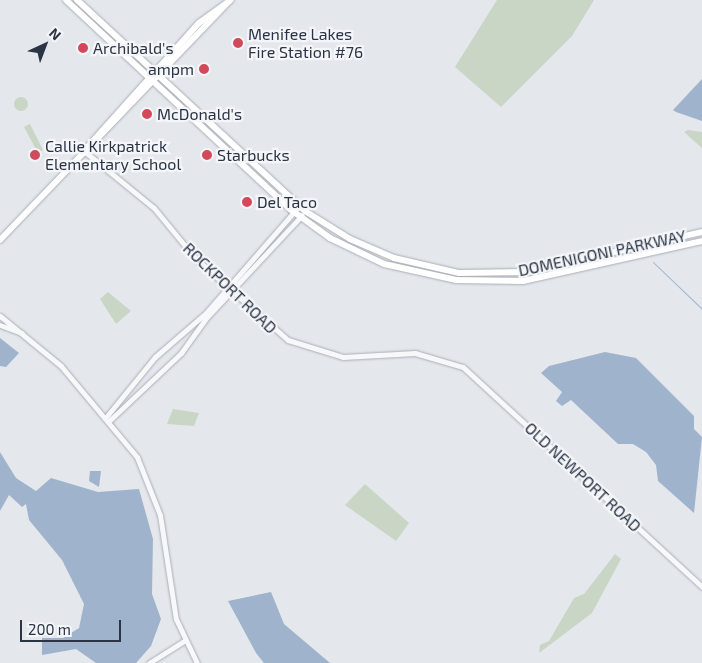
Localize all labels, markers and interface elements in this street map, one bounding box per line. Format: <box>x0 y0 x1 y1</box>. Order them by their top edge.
north arrow <box>20 20 70 70</box>
text: N <box>46 24 65 43</box>
place label: Menifee Lakes Fire Station #76 <box>248 24 363 62</box>
marker: Menifee Lakes Fire Station #76 <box>232 37 244 49</box>
place label: Archibald's <box>93 38 174 58</box>
marker: Archibald's <box>77 42 89 54</box>
place label: ampm <box>148 59 194 79</box>
marker: ampm <box>198 63 210 75</box>
place label: McDonald's <box>157 104 242 124</box>
marker: McDonald's <box>141 108 153 120</box>
place label: Callie Kirkpatrick Elementary School <box>45 136 182 174</box>
place label: Starbucks <box>217 145 290 165</box>
marker: Callie Kirkpatrick Elementary School <box>29 149 41 161</box>
marker: Starbucks <box>201 149 213 161</box>
place label: Del Taco <box>257 192 318 212</box>
marker: Del Taco <box>241 196 253 208</box>
street label: DOMENIGONI PARKWAY <box>517 226 687 280</box>
street label: ROCKPORT ROAD <box>179 238 281 338</box>
street label: OLD NEWPORT ROAD <box>521 418 645 536</box>
scale bar <box>22 610 124 642</box>
text: 200 m <box>28 620 71 638</box>

